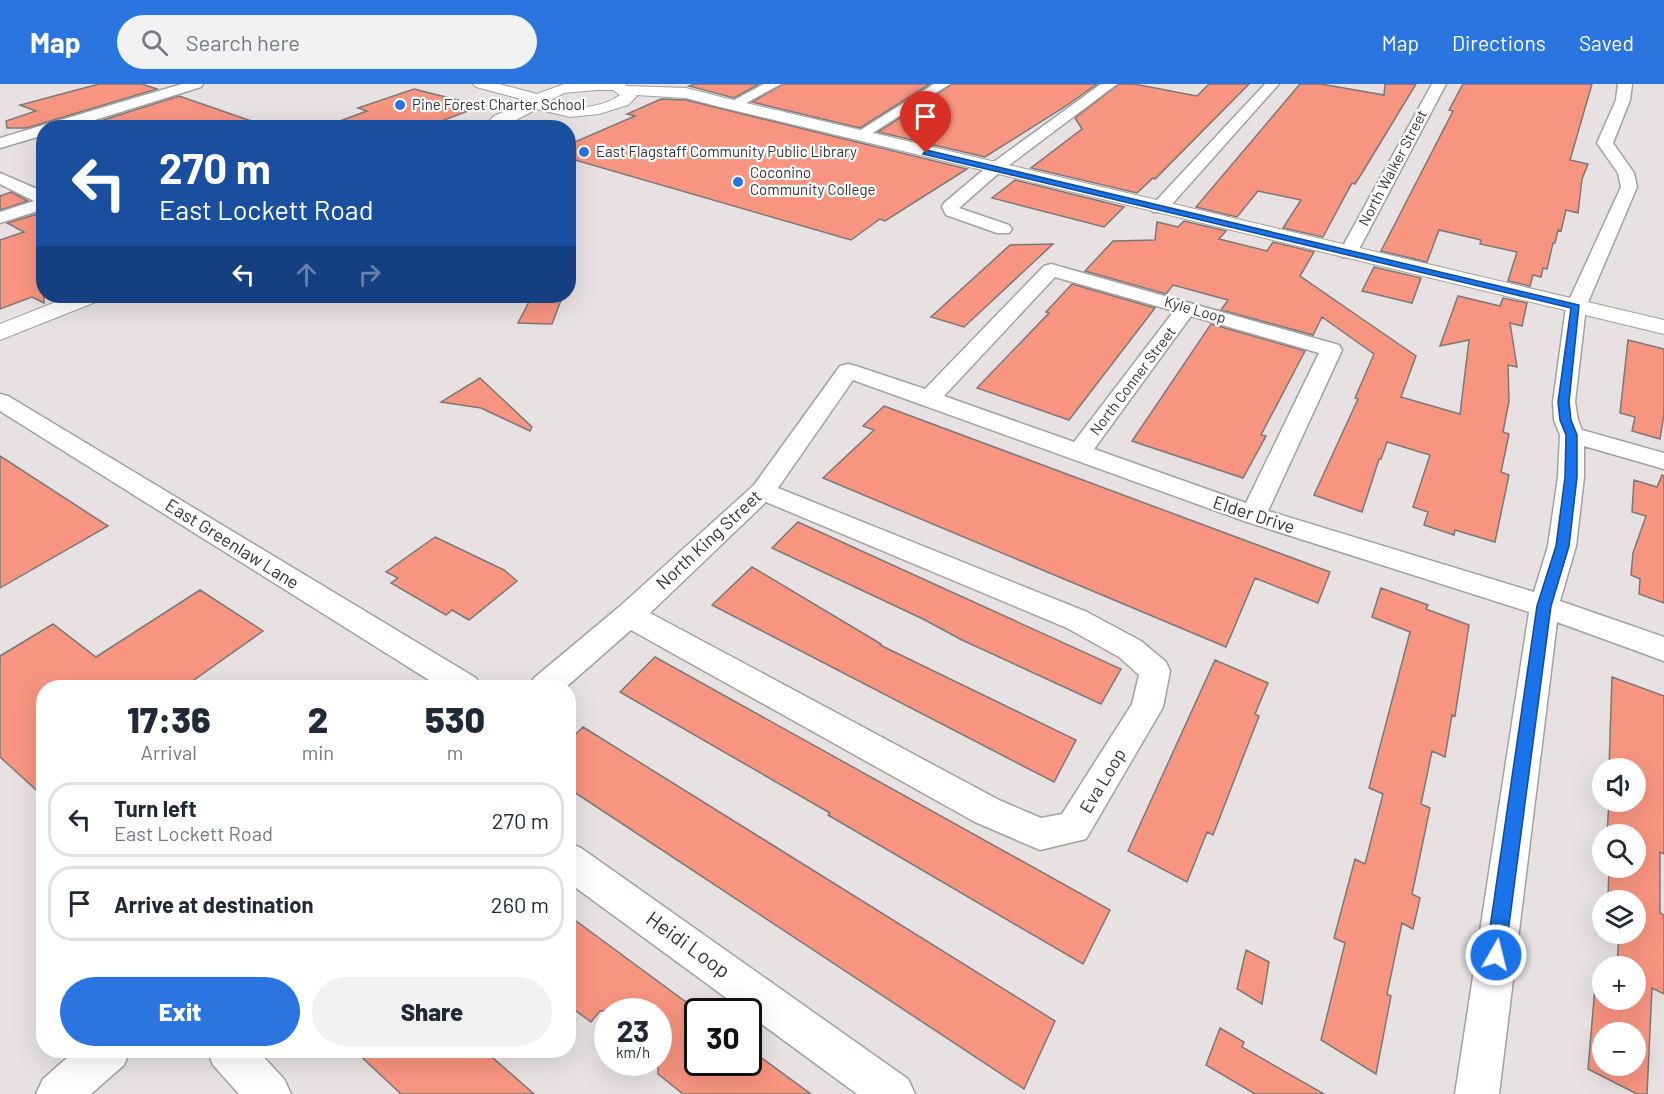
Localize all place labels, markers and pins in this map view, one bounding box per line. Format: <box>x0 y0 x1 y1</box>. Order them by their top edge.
pin <box>900 91 951 153</box>
place label: Pine Forest Charter School <box>412 95 585 113</box>
marker: Pine Forest Charter School <box>393 98 407 112</box>
place label: East Flagstaff Community Public Library <box>596 142 857 160</box>
marker: East Flagstaff Community Public Library <box>577 145 591 159</box>
place label: Coconino Community College <box>750 163 876 198</box>
marker: Coconino Community College <box>731 175 745 189</box>

